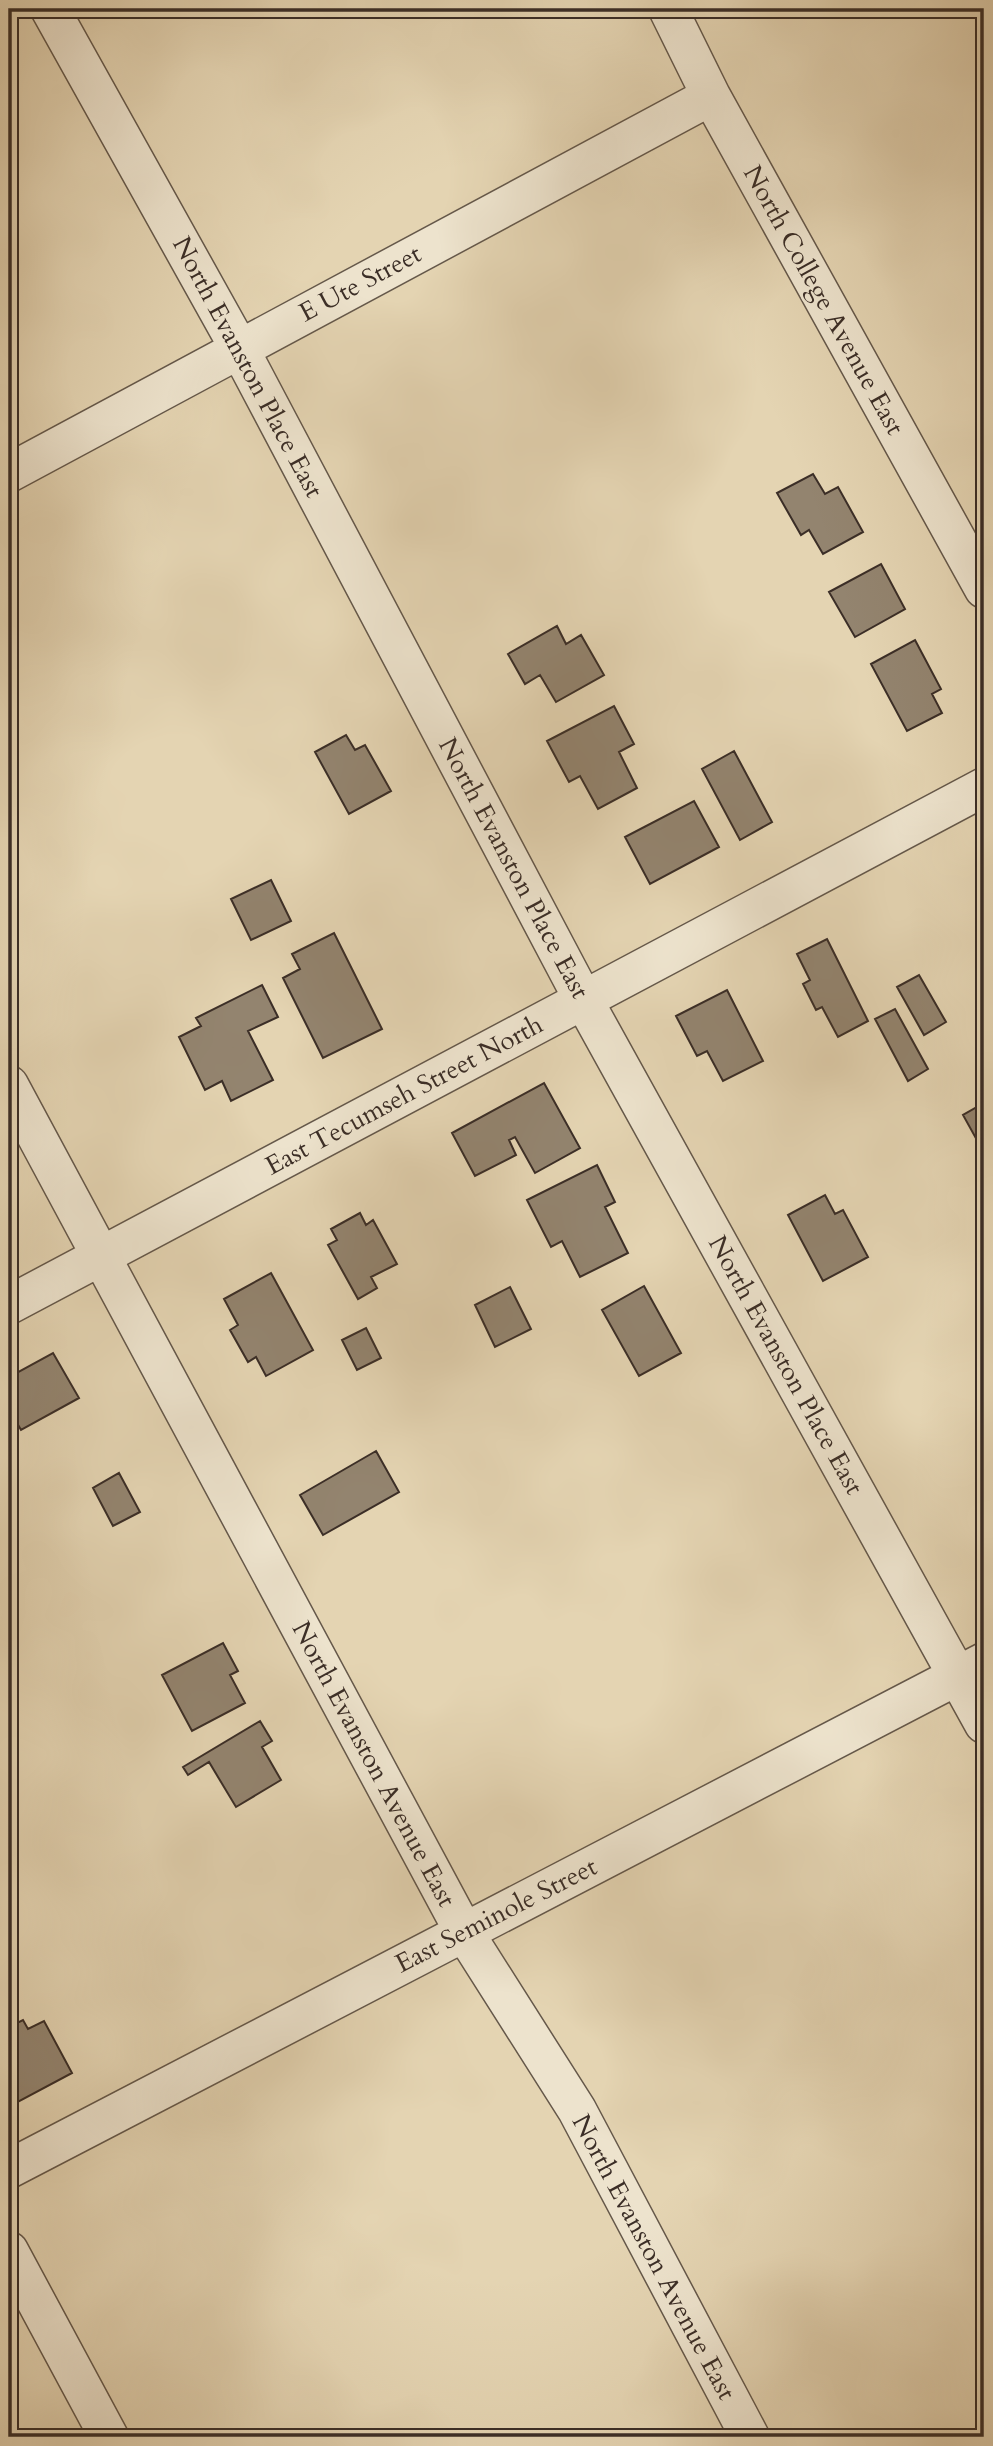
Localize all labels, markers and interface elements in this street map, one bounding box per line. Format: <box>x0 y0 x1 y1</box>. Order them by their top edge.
street label: North College Avenue East <box>735 159 913 441</box>
street label: North Evanston Place East <box>164 230 332 504</box>
street label: E Ute Street <box>293 236 427 330</box>
street label: North Evanston Place East <box>430 731 598 1005</box>
street label: East Tecumseh Street North <box>259 1007 549 1183</box>
street label: North Evanston Place East <box>700 1229 872 1501</box>
street label: North Evanston Avenue East <box>284 1615 464 1913</box>
street label: East Seminole Street <box>389 1849 603 1981</box>
street label: North Evanston Avenue East <box>564 2108 744 2406</box>

